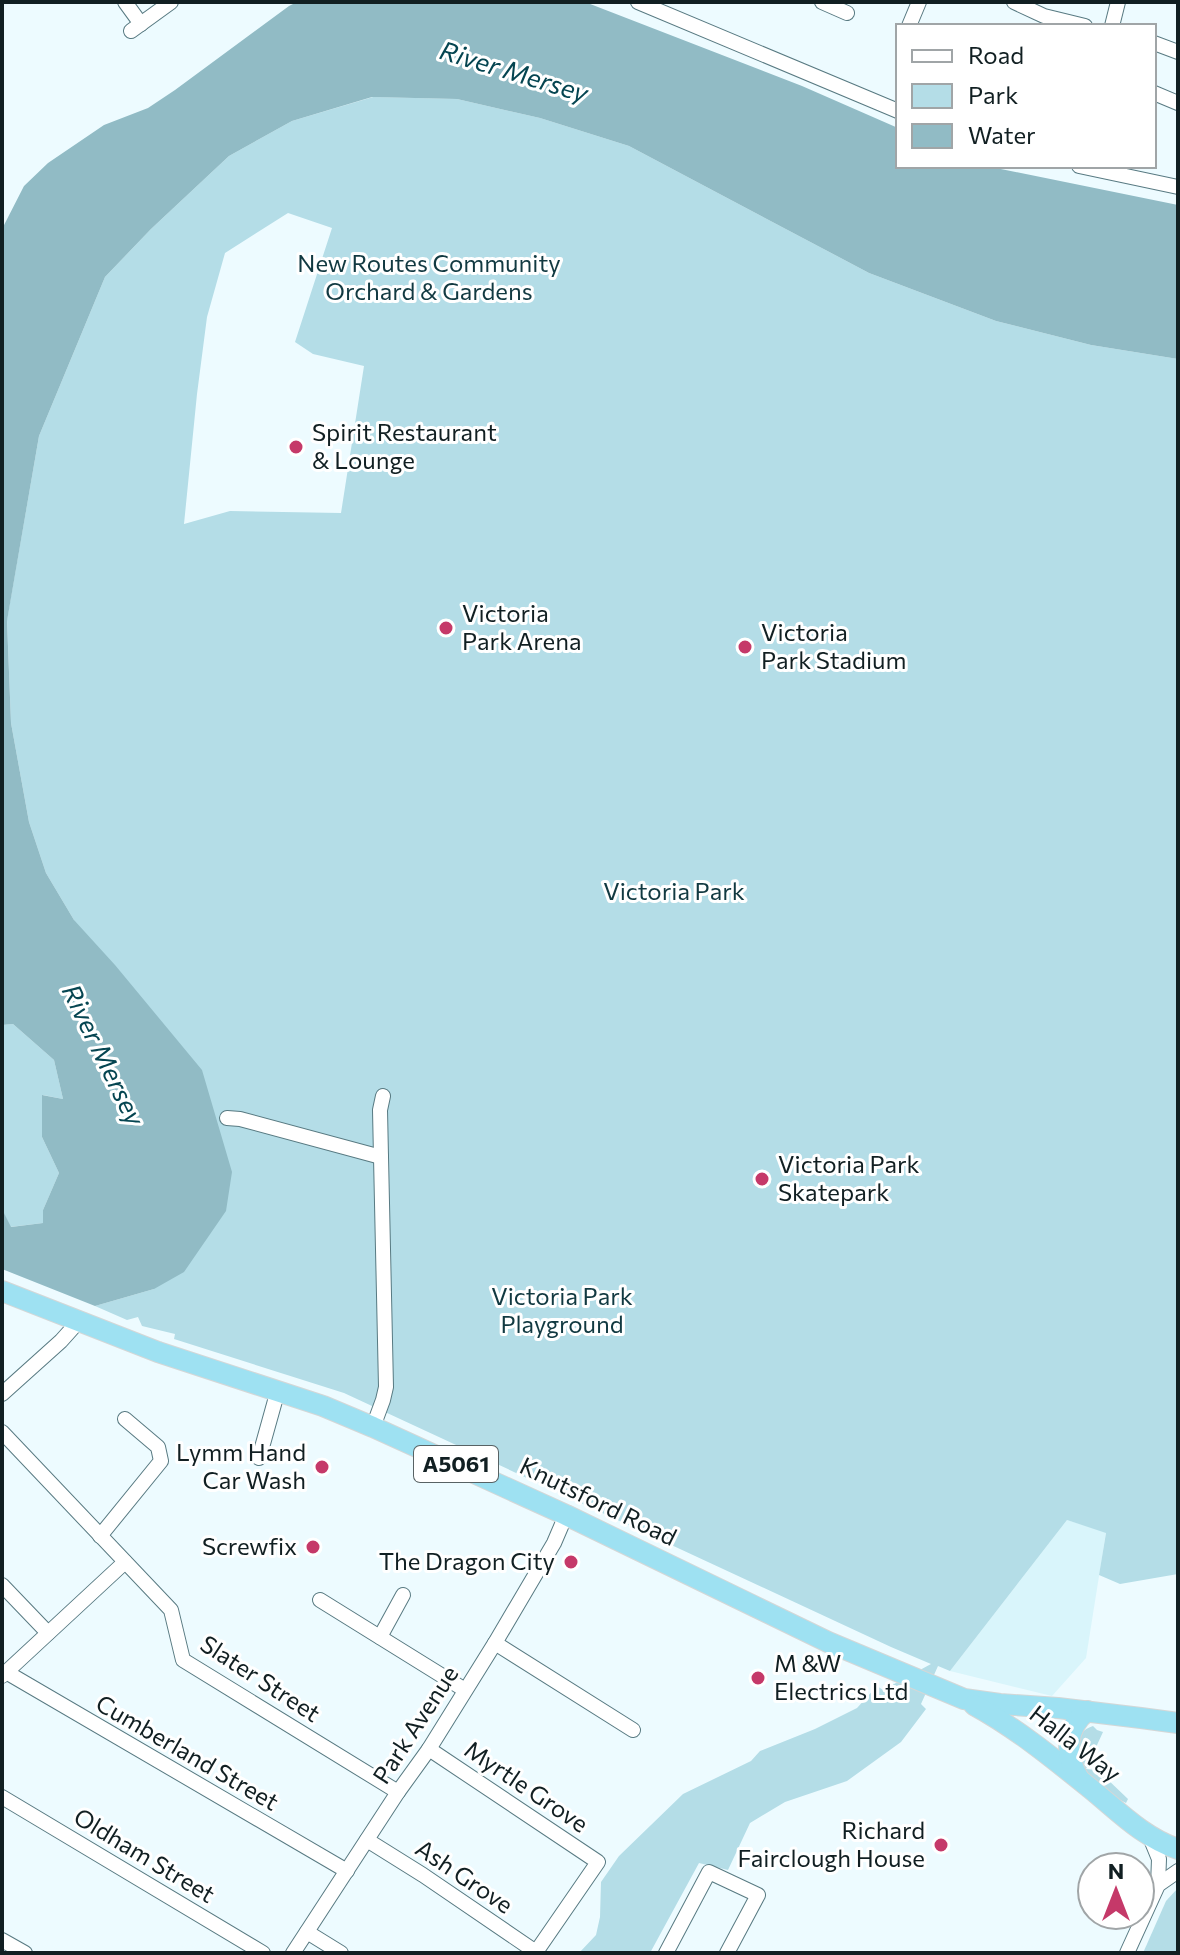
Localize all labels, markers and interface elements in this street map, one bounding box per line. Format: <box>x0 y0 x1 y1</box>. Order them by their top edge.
legend <box>896 24 1156 168</box>
water label: River Mersey <box>437 33 594 108</box>
text: Road <box>968 40 1024 69</box>
text: Park <box>968 80 1018 109</box>
text: Water <box>968 120 1036 149</box>
park label: New Routes Community Orchard & Gardens <box>297 248 561 305</box>
place label: Spirit Restaurant & Lounge <box>312 417 497 474</box>
marker: Spirit Restaurant & Lounge <box>287 438 305 456</box>
place label: Victoria Park Arena <box>462 598 582 655</box>
place label: Victoria Park Stadium <box>761 617 906 674</box>
marker: Victoria Park Arena <box>437 619 455 637</box>
marker: Victoria Park Stadium <box>736 638 754 656</box>
park label: Victoria Park <box>603 876 745 905</box>
water label: River Mersey <box>57 979 153 1131</box>
place label: Victoria Park Skatepark <box>778 1149 920 1206</box>
marker: Victoria Park Skatepark <box>753 1170 771 1188</box>
park label: Victoria Park Playground <box>491 1281 633 1338</box>
place label: Lymm Hand Car Wash <box>176 1437 306 1494</box>
road number: A5061 <box>414 1446 498 1482</box>
street label: Knutsford Road <box>516 1450 682 1551</box>
marker: Lymm Hand Car Wash <box>313 1458 331 1476</box>
place label: Screwfix <box>202 1531 297 1560</box>
marker: Screwfix <box>304 1538 322 1556</box>
place label: The Dragon City <box>379 1546 555 1575</box>
marker: The Dragon City <box>562 1553 580 1571</box>
street label: Slater Street <box>195 1628 326 1727</box>
place label: M &W Electrics Ltd <box>774 1648 908 1705</box>
street label: Park Avenue <box>366 1660 464 1789</box>
marker: M &W Electrics Ltd <box>749 1669 767 1687</box>
street label: Cumberland Street <box>91 1688 284 1816</box>
street label: Halla Way <box>1025 1698 1127 1787</box>
street label: Myrtle Grove <box>460 1734 594 1838</box>
street label: Oldham Street <box>69 1801 221 1908</box>
place label: Richard Fairclough House <box>737 1815 925 1872</box>
street label: Ash Grove <box>411 1833 519 1919</box>
marker: Richard Fairclough House <box>932 1836 950 1854</box>
north arrow <box>1076 1851 1156 1931</box>
text: N <box>1108 1857 1124 1884</box>

